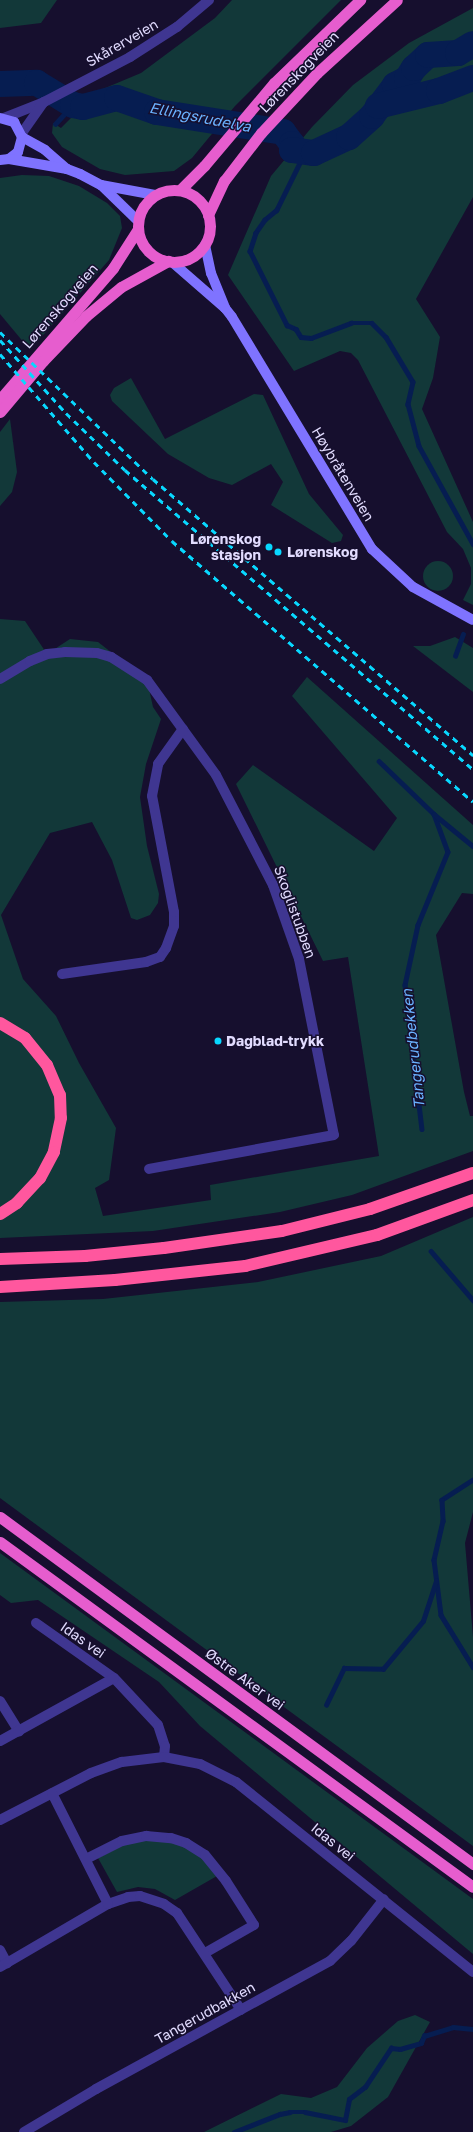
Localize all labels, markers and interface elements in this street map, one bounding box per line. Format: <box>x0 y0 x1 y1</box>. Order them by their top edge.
street label: Skårerveien <box>83 16 161 70</box>
street label: Lørenskogveien <box>256 28 342 116</box>
water label: Ellingsrudelva <box>148 98 252 136</box>
street label: Lørenskogveien <box>19 260 101 352</box>
street label: Høybråtenveien <box>308 424 378 524</box>
place label: Lørenskog stasjon <box>190 531 261 564</box>
marker: Lørenskog stasjon <box>264 542 274 552</box>
place label: Lørenskog <box>287 544 358 560</box>
marker: Lørenskog <box>272 546 284 558</box>
street label: Skoglistubben <box>270 863 320 961</box>
water label: Tangerudbekken <box>398 988 428 1110</box>
place label: Dagblad-trykk <box>226 1033 324 1049</box>
marker: Dagblad-trykk <box>213 1036 223 1046</box>
street label: Idas vei <box>57 1618 109 1662</box>
street label: Østre Aker vei <box>202 1645 288 1713</box>
street label: Idas vei <box>308 1819 358 1865</box>
street label: Tangerudbakken <box>152 1979 258 2047</box>

